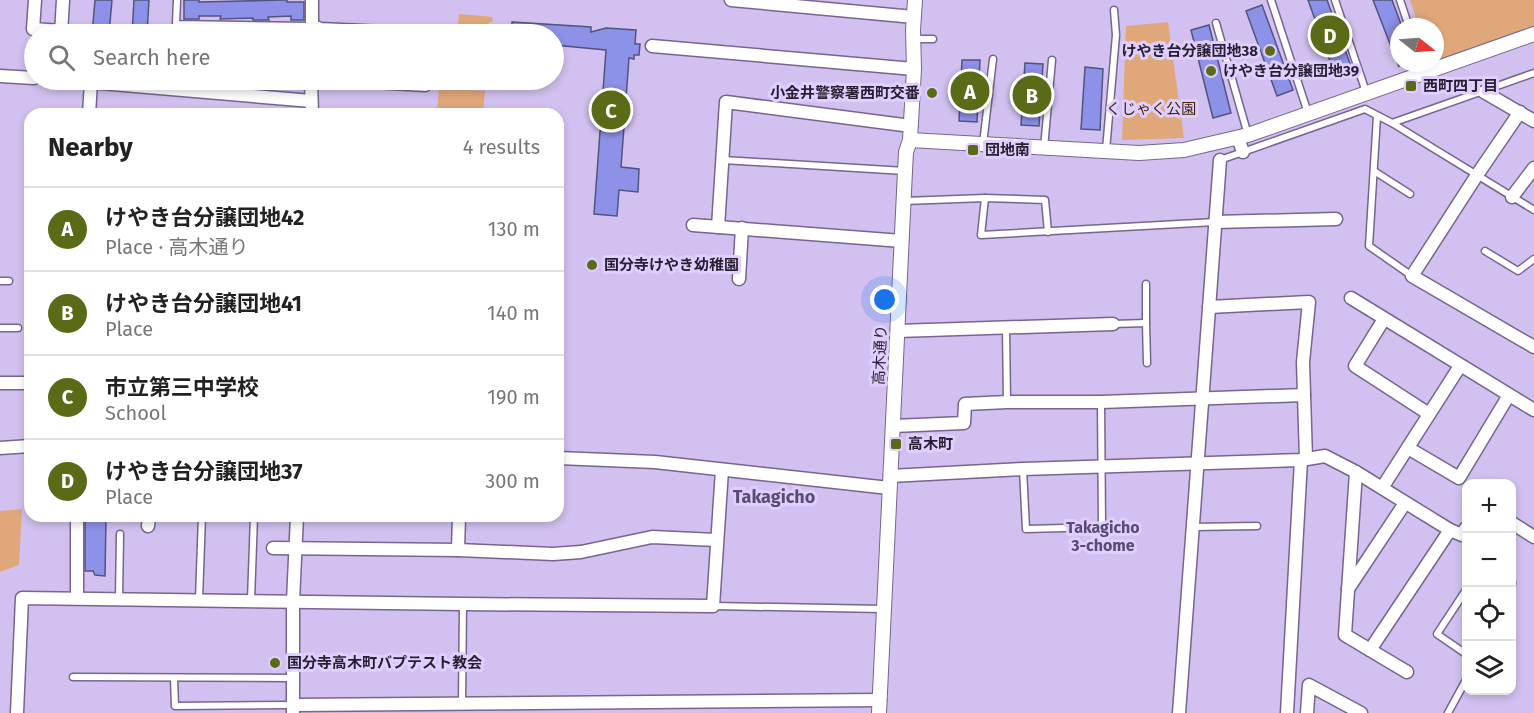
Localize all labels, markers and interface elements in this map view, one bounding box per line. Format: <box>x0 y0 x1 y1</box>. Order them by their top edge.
pin: D <box>1310 12 1350 57</box>
north arrow <box>1390 18 1444 72</box>
search box <box>24 24 564 90</box>
icon: search <box>45 41 78 74</box>
place label: けやき台分譲団地38 <box>1121 42 1258 60</box>
text: Search here <box>93 44 211 71</box>
marker: けやき台分譲団地38 <box>1263 44 1277 58</box>
place label: けやき台分譲団地39 <box>1223 62 1359 80</box>
marker: けやき台分譲団地39 <box>1204 64 1218 78</box>
pin: A <box>950 68 990 113</box>
pin: B <box>1012 72 1052 118</box>
place label: 西町四丁目 <box>1423 77 1498 95</box>
marker: 西町四丁目 <box>1404 79 1418 93</box>
place label: 小金井警察署西町交番 <box>770 84 920 102</box>
marker: 小金井警察署西町交番 <box>925 86 939 100</box>
pin: C <box>592 88 630 132</box>
park label: くじゃく公園 <box>1106 100 1196 118</box>
text: Nearby <box>48 132 133 163</box>
text: 4 results <box>463 135 540 159</box>
place label: 団地南 <box>985 141 1030 159</box>
marker: 団地南 <box>966 143 980 157</box>
text: けやき台分譲団地42 <box>105 204 304 231</box>
text: A <box>62 217 73 241</box>
text: 130 m <box>488 217 540 241</box>
text: Place · 高木通り <box>105 235 249 259</box>
place label: 国分寺けやき幼稚園 <box>604 256 739 274</box>
marker: 国分寺けやき幼稚園 <box>585 258 599 272</box>
your location <box>870 285 899 314</box>
text: けやき台分譲団地41 <box>105 290 302 317</box>
text: B <box>61 301 74 325</box>
text: 140 m <box>487 301 540 325</box>
text: Place <box>105 317 153 341</box>
street label: 高木通り <box>869 325 891 385</box>
text: 市立第三中学校 <box>105 374 259 401</box>
text: C <box>62 385 73 409</box>
text: 190 m <box>487 385 540 409</box>
text: School <box>105 401 166 425</box>
place label: 高木町 <box>908 435 953 453</box>
marker: 高木町 <box>889 437 903 451</box>
text: けやき台分譲団地37 <box>105 458 303 485</box>
text: D <box>61 469 74 493</box>
text: 300 m <box>485 469 540 493</box>
map controls <box>1462 479 1516 695</box>
button: + <box>1462 479 1516 533</box>
text: Place <box>105 485 153 509</box>
district label: Takagicho <box>733 486 815 508</box>
district label: Takagicho 3-chome <box>1066 518 1140 555</box>
button: − <box>1462 533 1516 587</box>
button: locate <box>1462 587 1516 641</box>
button: layers <box>1462 641 1516 695</box>
place label: 国分寺高木町バプテスト教会 <box>287 654 482 672</box>
marker: 国分寺高木町バプテスト教会 <box>268 656 282 670</box>

